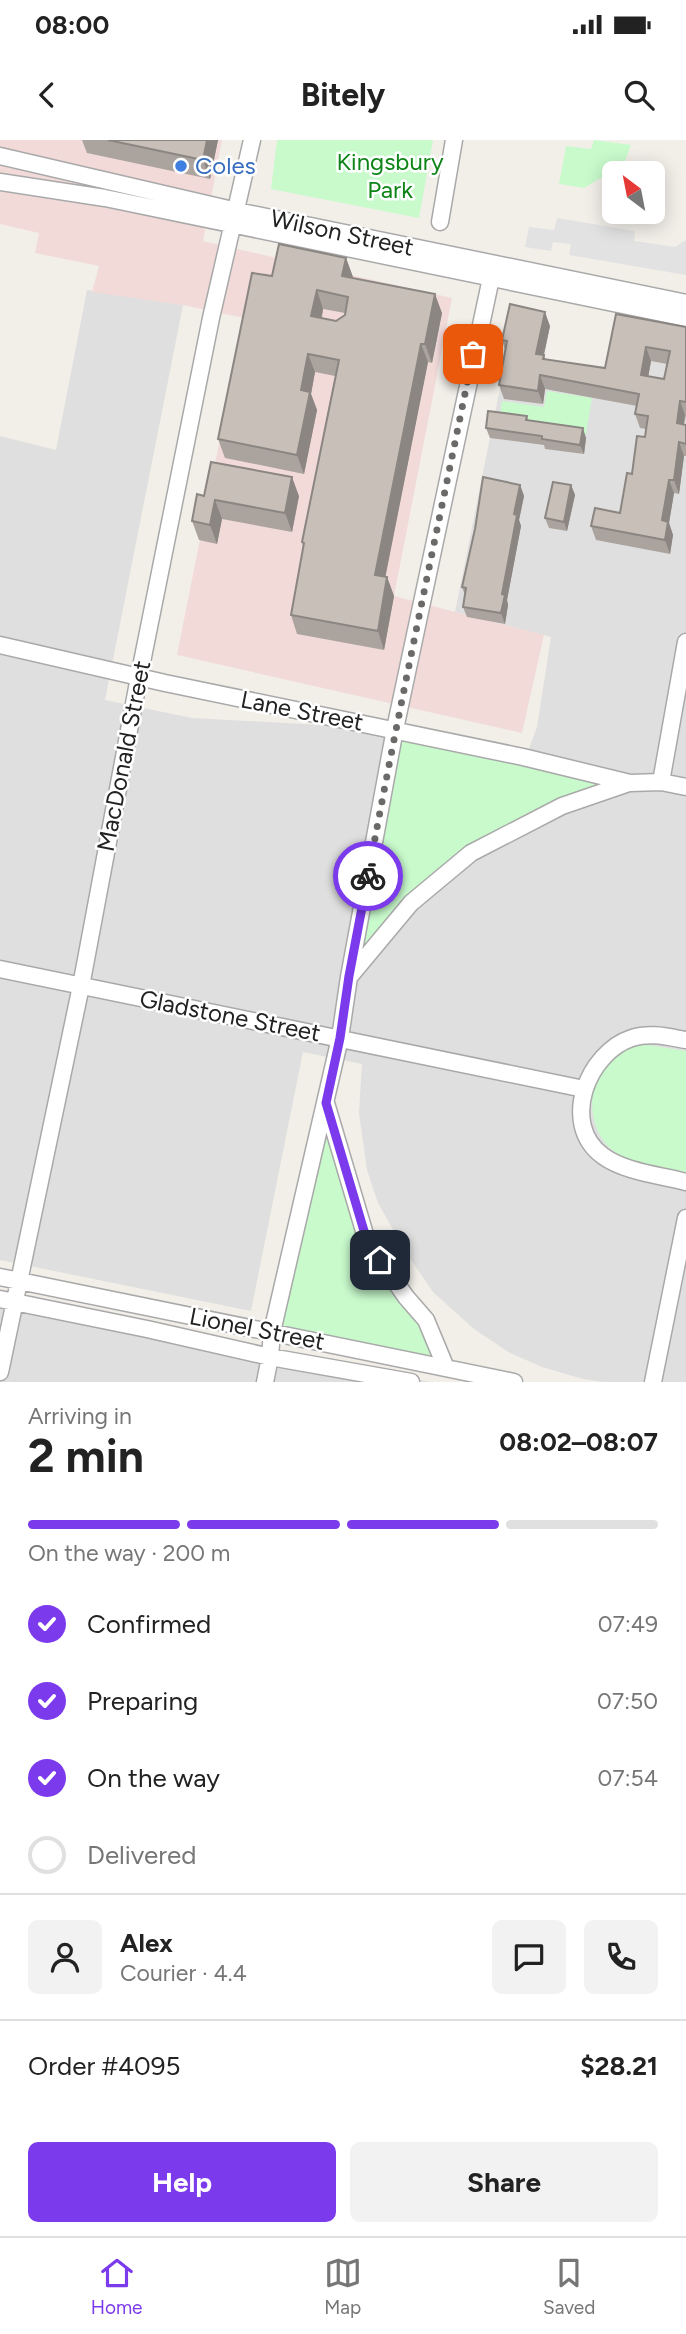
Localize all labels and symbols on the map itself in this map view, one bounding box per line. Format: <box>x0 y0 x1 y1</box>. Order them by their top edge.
park label: Kingsbury Park <box>336 147 444 204</box>
place label: Coles <box>195 151 256 180</box>
marker: Coles <box>173 158 189 174</box>
north arrow <box>602 161 665 224</box>
street label: Wilson Street <box>268 203 416 262</box>
pin <box>443 324 503 384</box>
street label: MacDonald Street <box>91 658 156 854</box>
street label: Lane Street <box>238 684 366 737</box>
courier <box>333 841 403 911</box>
street label: Gladstone Street <box>137 984 323 1047</box>
pin <box>350 1230 410 1290</box>
street label: Lionel Street <box>187 1301 327 1356</box>

